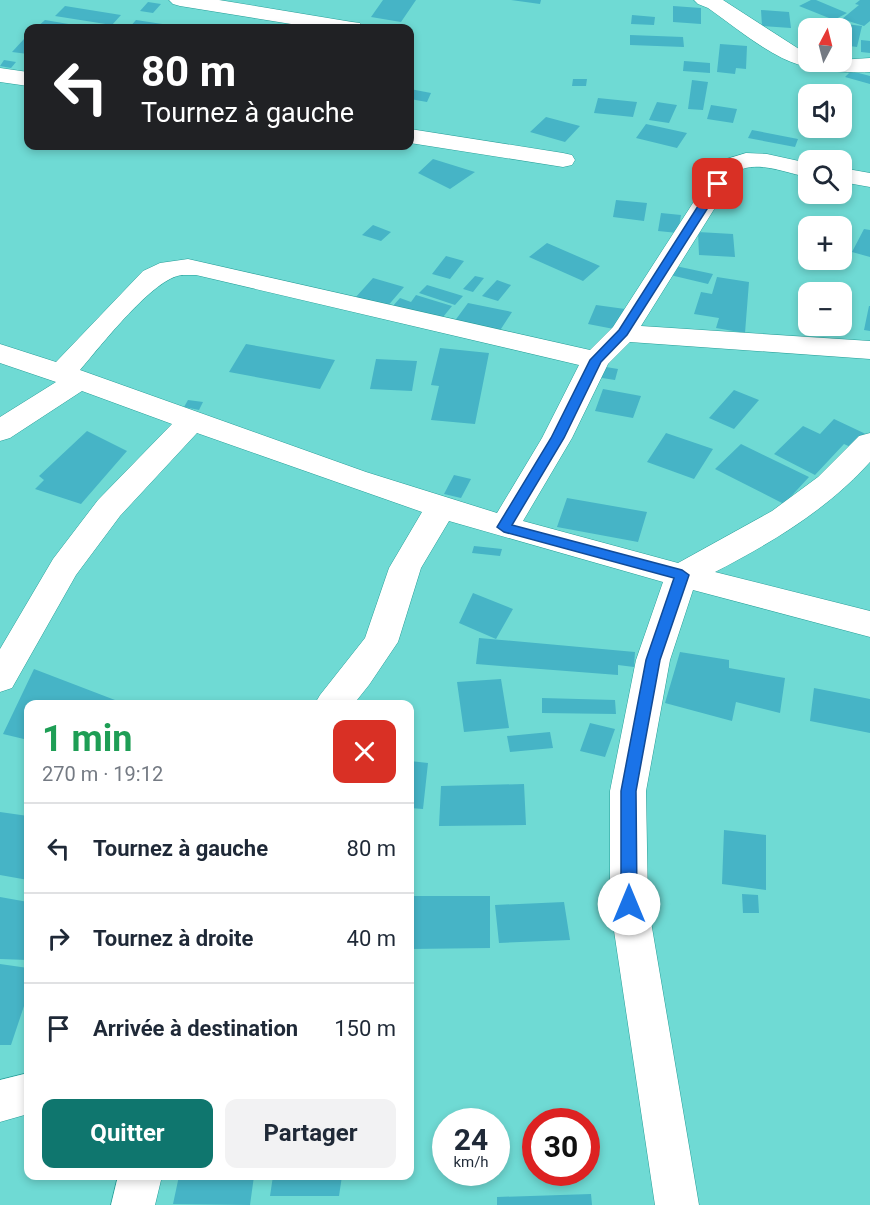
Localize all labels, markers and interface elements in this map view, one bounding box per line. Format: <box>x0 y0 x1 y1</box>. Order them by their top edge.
north arrow <box>798 18 852 72</box>
map controls <box>798 18 852 336</box>
text: 80 m <box>141 47 236 96</box>
icon: left <box>42 48 120 126</box>
button: sound <box>798 84 852 138</box>
text: Tournez à gauche <box>141 97 354 129</box>
button: search <box>798 150 852 204</box>
pin <box>692 158 743 209</box>
icon: arrive <box>701 167 734 200</box>
button: + <box>798 216 852 270</box>
button: − <box>798 282 852 336</box>
text: 1 min <box>42 718 133 760</box>
button: close <box>333 720 396 783</box>
text: 270 m · 19:12 <box>42 762 163 786</box>
icon: left <box>42 832 75 865</box>
text: Tournez à gauche <box>93 836 268 861</box>
text: 80 m <box>347 836 396 861</box>
position arrow <box>597 872 661 936</box>
icon: right <box>42 922 75 955</box>
text: Tournez à droite <box>93 926 253 951</box>
text: 40 m <box>347 926 396 951</box>
icon: arrive <box>42 1012 75 1045</box>
text: Arrivée à destination <box>93 1016 298 1041</box>
text: 150 m <box>334 1016 396 1041</box>
button: Quitter <box>42 1099 213 1168</box>
button: Partager <box>225 1099 396 1168</box>
speed limit sign: 30 <box>522 1108 600 1186</box>
text: 24 <box>454 1122 488 1157</box>
text: km/h <box>453 1153 489 1171</box>

